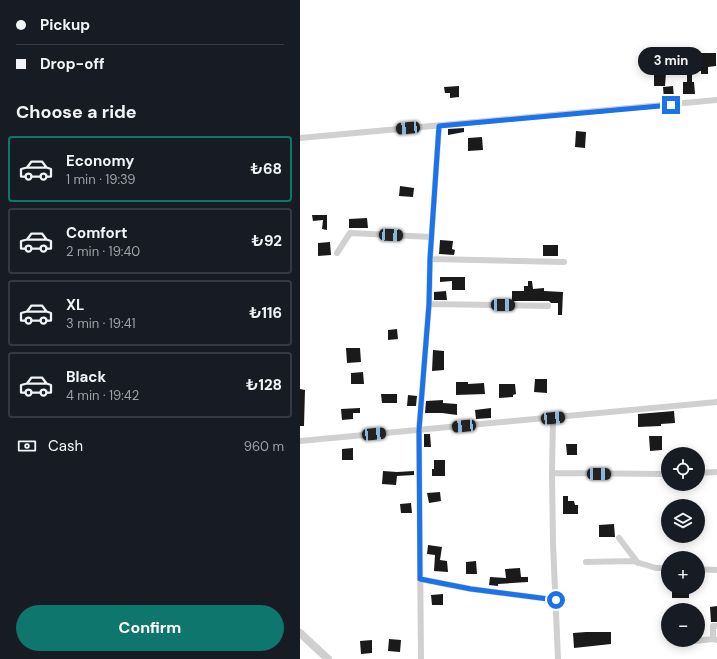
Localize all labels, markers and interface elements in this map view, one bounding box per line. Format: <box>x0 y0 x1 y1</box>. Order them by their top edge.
text: Pickup <box>40 15 90 35</box>
callout: 3 min <box>638 47 704 75</box>
text: 3 min <box>654 52 688 69</box>
text: Drop-off <box>40 54 105 74</box>
route end <box>662 96 680 114</box>
text: Choose a ride <box>16 100 137 124</box>
car <box>396 121 420 135</box>
icon: car <box>18 151 54 187</box>
text: Economy <box>66 151 134 171</box>
text: ₺68 <box>251 159 282 179</box>
text: 1 min · 19:39 <box>66 171 136 188</box>
icon: car <box>18 223 54 259</box>
text: Comfort <box>66 223 127 243</box>
car <box>379 228 403 242</box>
text: ₺92 <box>252 231 282 251</box>
text: 2 min · 19:40 <box>66 243 140 260</box>
icon: car <box>18 295 54 331</box>
text: XL <box>66 295 84 315</box>
car <box>491 299 515 311</box>
text: ₺116 <box>249 303 282 323</box>
text: 3 min · 19:41 <box>66 315 136 332</box>
icon: car <box>18 367 54 403</box>
text: Black <box>66 367 106 387</box>
text: ₺128 <box>246 375 282 395</box>
text: 4 min · 19:42 <box>66 387 139 404</box>
car <box>541 411 565 425</box>
car <box>452 419 476 433</box>
car <box>362 427 386 441</box>
icon: cash <box>16 435 38 457</box>
text: Cash <box>48 436 83 456</box>
text: 960 m <box>244 438 284 455</box>
map controls <box>661 447 705 647</box>
button: locate <box>661 447 705 491</box>
car <box>587 468 611 480</box>
button: layers <box>661 499 705 543</box>
button: + <box>661 551 705 595</box>
route start <box>547 591 565 609</box>
button: − <box>661 603 705 647</box>
button: Confirm <box>16 605 284 651</box>

